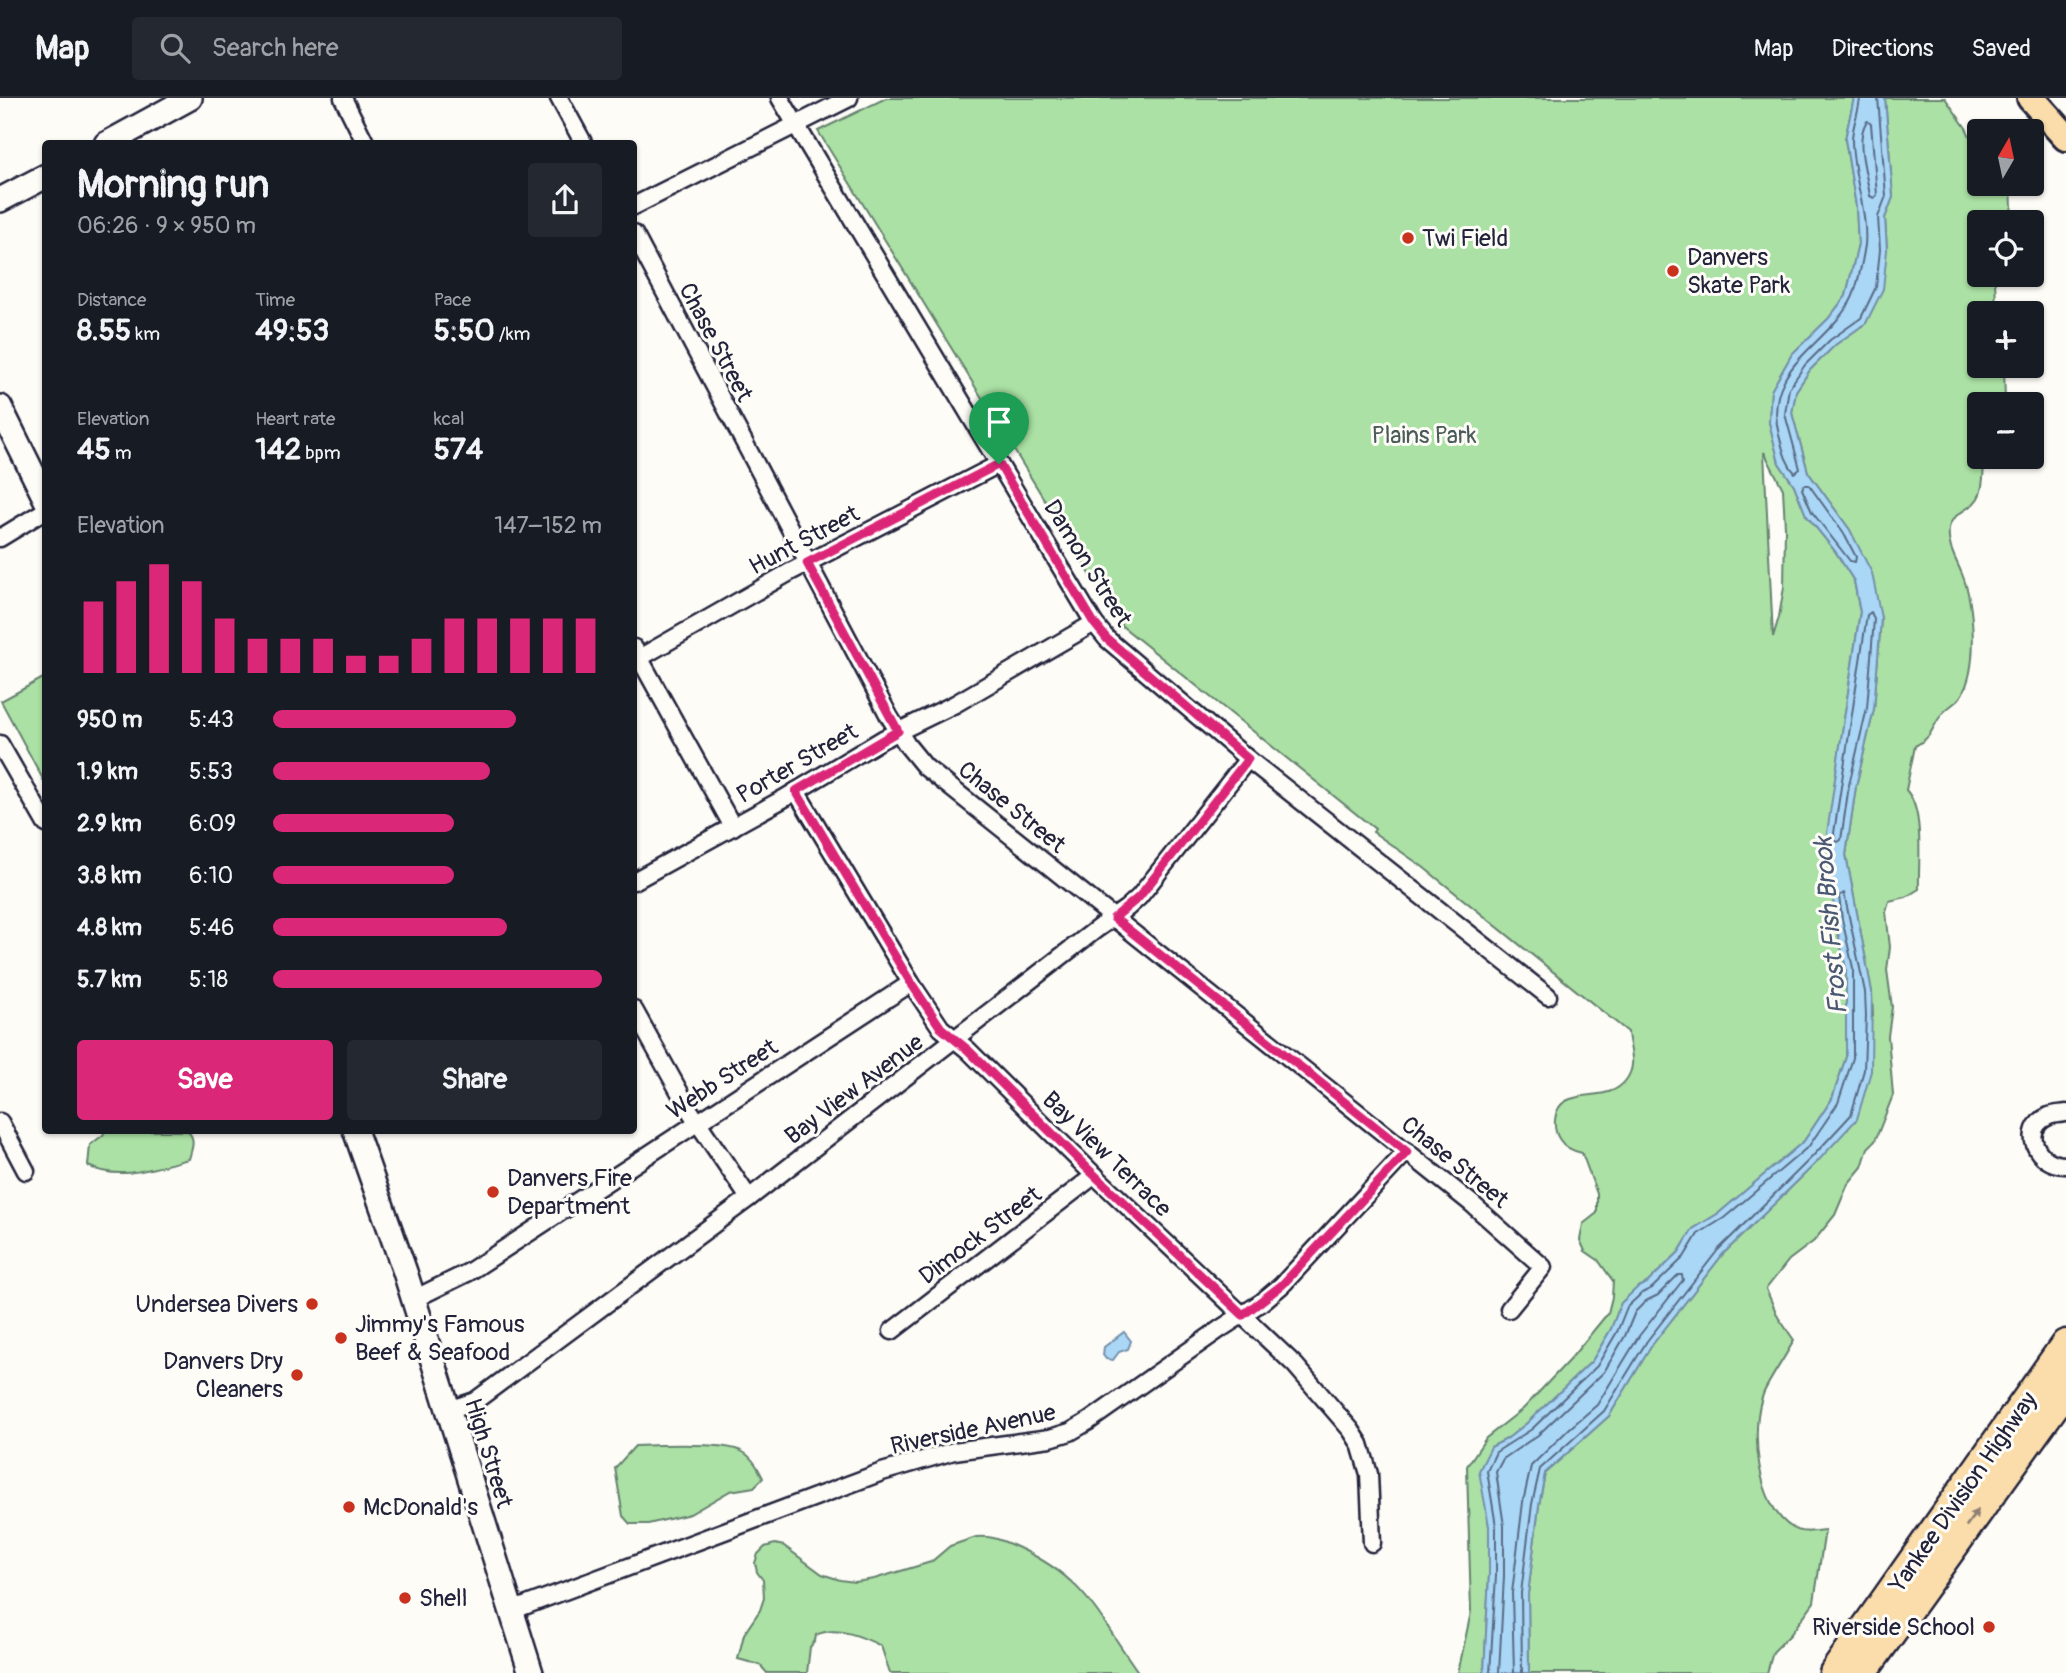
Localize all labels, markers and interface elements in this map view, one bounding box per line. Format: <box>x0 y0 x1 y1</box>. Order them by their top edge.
search box <box>132 17 622 80</box>
text: Map <box>35 28 90 69</box>
icon: search <box>156 29 194 67</box>
text: Search here <box>212 32 339 64</box>
text: Map <box>1754 34 1794 63</box>
text: Directions <box>1832 34 1933 63</box>
text: Saved <box>1971 34 2031 63</box>
north arrow <box>1967 119 2044 196</box>
map controls <box>1967 119 2044 469</box>
text: Morning run <box>77 161 269 209</box>
button: share <box>528 163 602 237</box>
button: locate <box>1967 210 2044 287</box>
text: 06:26 · 9 × 950 m <box>77 211 256 240</box>
place label: Twi Field <box>1422 224 1508 253</box>
marker: Twi Field <box>1400 230 1416 246</box>
place label: Danvers Skate Park <box>1687 243 1790 300</box>
marker: Danvers Skate Park <box>1665 263 1681 279</box>
street label: Chase Street <box>672 278 759 407</box>
text: Distance <box>77 288 146 312</box>
text: Time <box>255 288 295 312</box>
text: Pace <box>434 288 471 312</box>
button: + <box>1967 301 2044 378</box>
text: 8.55 <box>77 312 131 349</box>
text: 49:53 <box>255 312 329 349</box>
text: 5:50 <box>434 312 495 349</box>
text: km <box>131 322 160 346</box>
text: /km <box>495 322 530 346</box>
pin <box>969 392 1029 464</box>
button: − <box>1967 392 2044 469</box>
icon: arrive <box>980 403 1018 441</box>
text: Elevation <box>77 407 149 431</box>
text: Heart rate <box>255 407 335 431</box>
text: kcal <box>434 407 465 431</box>
park label: Plains Park <box>1371 421 1477 450</box>
text: 45 <box>77 431 111 468</box>
text: 142 <box>255 431 301 468</box>
text: 574 <box>434 431 483 468</box>
text: m <box>111 441 132 465</box>
text: bpm <box>301 441 341 465</box>
street label: Damon Street <box>1037 494 1138 632</box>
street label: Hunt Street <box>744 499 865 582</box>
text: Elevation <box>77 511 165 540</box>
text: 147–152 m <box>494 511 602 540</box>
text: 950 m <box>77 705 142 734</box>
text: 5:43 <box>189 705 234 734</box>
street label: Porter Street <box>732 717 863 810</box>
street label: Chase Street <box>952 755 1072 860</box>
text: 1.9 km <box>77 757 138 786</box>
text: 5:53 <box>189 757 233 786</box>
text: 2.9 km <box>77 809 142 838</box>
text: 6:09 <box>189 809 236 838</box>
water label: Frost Fish Brook <box>1807 834 1855 1016</box>
text: 3.8 km <box>77 861 141 890</box>
text: 6:10 <box>189 861 233 890</box>
text: 4.8 km <box>77 913 142 942</box>
text: 5:46 <box>189 913 234 942</box>
text: 5.7 km <box>77 965 142 994</box>
text: 5:18 <box>189 965 228 994</box>
street label: Bay View Avenue <box>779 1028 929 1151</box>
street label: Webb Street <box>661 1033 783 1126</box>
button: Save <box>77 1040 333 1120</box>
button: Share <box>347 1040 602 1120</box>
street label: Bay View Terrace <box>1036 1086 1177 1223</box>
street label: Chase Street <box>1395 1110 1515 1215</box>
place label: Danvers Fire Department <box>507 1164 632 1221</box>
street label: Dimock Street <box>913 1180 1047 1291</box>
marker: Danvers Fire Department <box>485 1184 501 1200</box>
place label: Undersea Divers <box>135 1290 298 1319</box>
marker: Undersea Divers <box>304 1296 320 1312</box>
place label: Jimmy's Famous Beef & Seafood <box>355 1310 525 1367</box>
marker: Jimmy's Famous Beef & Seafood <box>333 1330 349 1346</box>
place label: Danvers Dry Cleaners <box>163 1347 283 1404</box>
marker: Danvers Dry Cleaners <box>289 1367 305 1383</box>
street label: Yankee Division Highway <box>1883 1386 2044 1599</box>
street label: High Street <box>458 1395 519 1512</box>
street label: Riverside Avenue <box>888 1398 1058 1461</box>
place label: McDonald's <box>363 1493 478 1522</box>
marker: McDonald's <box>341 1499 357 1515</box>
one-way arrow <box>1965 1509 1979 1527</box>
place label: Shell <box>419 1584 468 1613</box>
marker: Shell <box>397 1590 413 1606</box>
place label: Riverside School <box>1812 1613 1975 1642</box>
marker: Riverside School <box>1981 1619 1997 1635</box>

